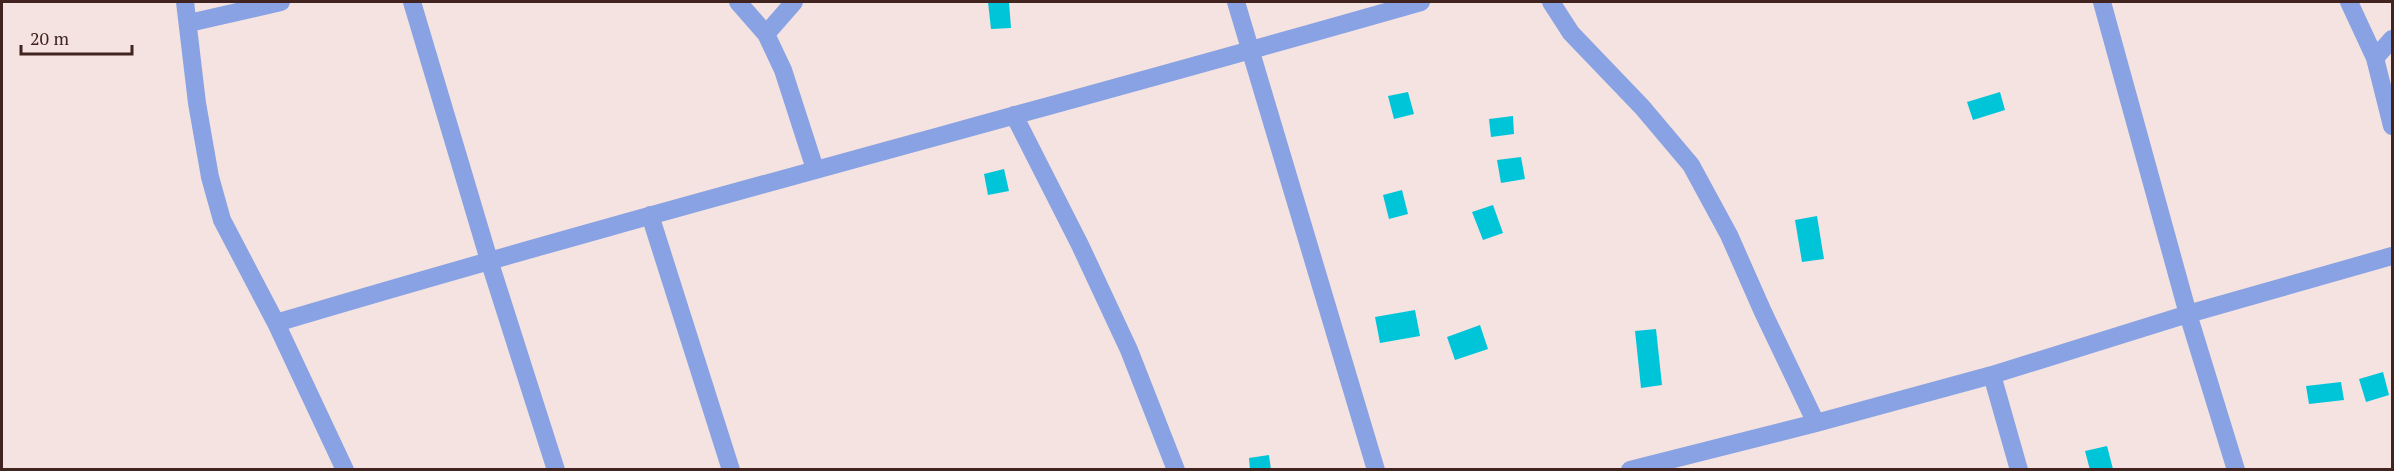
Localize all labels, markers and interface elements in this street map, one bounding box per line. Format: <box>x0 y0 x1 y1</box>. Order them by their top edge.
scale bar <box>21 18 132 56</box>
text: 20 m <box>30 26 70 50</box>

